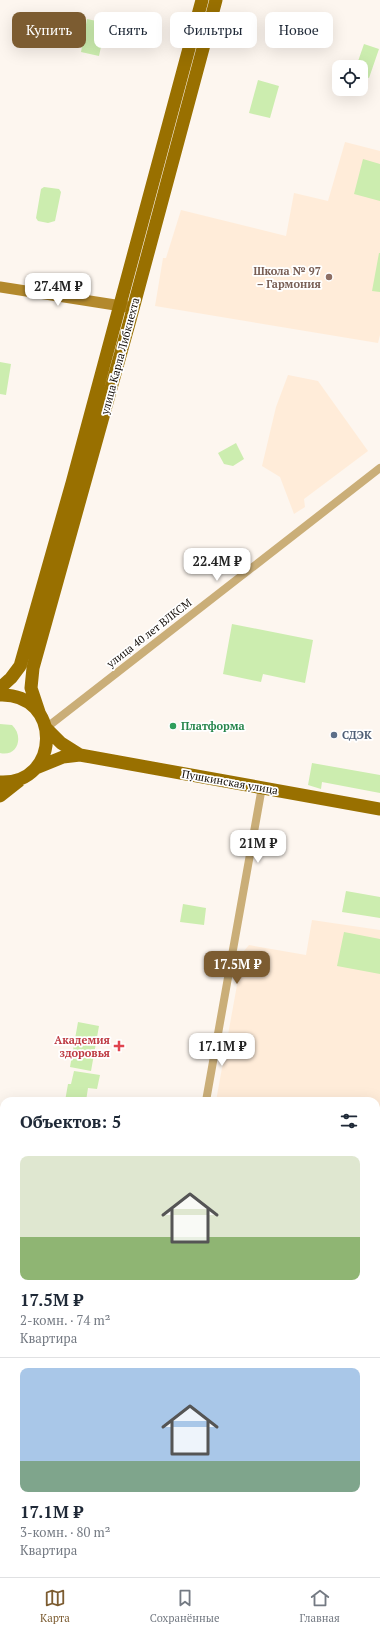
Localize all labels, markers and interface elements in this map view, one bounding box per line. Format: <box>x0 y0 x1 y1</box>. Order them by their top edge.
chip: Купить <box>12 12 86 48</box>
chip: Снять <box>94 12 162 48</box>
chip: Фильтры <box>170 12 257 48</box>
chip: Новое <box>265 12 333 48</box>
map controls <box>332 60 368 96</box>
button: locate <box>332 60 368 96</box>
place label: Школа № 97 – Гармония <box>253 264 322 291</box>
marker: Школа № 97 – Гармония <box>324 272 334 282</box>
pin: 27.4M ₽ <box>21 273 95 307</box>
text: 27.4M ₽ <box>34 277 82 295</box>
street label: улица Карла Либкнехта <box>97 296 142 417</box>
pin: 22.4M ₽ <box>180 548 254 582</box>
text: 22.4M ₽ <box>193 552 241 570</box>
street label: улица 40 лет ВЛКСМ <box>103 595 195 671</box>
place label: Платформа <box>181 719 245 733</box>
marker: Платформа <box>168 721 178 731</box>
place label: СДЭК <box>342 728 372 742</box>
marker: СДЭК <box>329 730 339 740</box>
street label: Пушкинская улица <box>181 767 280 797</box>
pin: 21M ₽ <box>230 830 286 864</box>
text: 21M ₽ <box>239 834 277 852</box>
pin: 17.5M ₽ <box>200 951 274 985</box>
text: 17.5M ₽ <box>213 955 261 973</box>
place label: Академия здоровья <box>54 1033 111 1060</box>
pin: 17.1M ₽ <box>185 1033 259 1067</box>
text: 17.1M ₽ <box>198 1037 246 1055</box>
marker: Академия здоровья <box>113 1040 125 1052</box>
text: Объектов: 5 <box>20 1110 121 1133</box>
icon: filters <box>338 1110 360 1132</box>
icon: home <box>154 1182 226 1254</box>
text: 17.5M ₽ <box>20 1288 83 1311</box>
text: 2-комн. · 74 m² <box>20 1311 110 1329</box>
text: Квартира <box>20 1329 77 1347</box>
icon: home <box>154 1394 226 1466</box>
text: 17.1M ₽ <box>20 1500 83 1523</box>
text: 3-комн. · 80 m² <box>20 1523 110 1541</box>
text: Квартира <box>20 1541 77 1559</box>
tab: Карта <box>40 1587 70 1625</box>
tab: Сохранённые <box>150 1587 220 1625</box>
tab: Главная <box>300 1587 340 1625</box>

